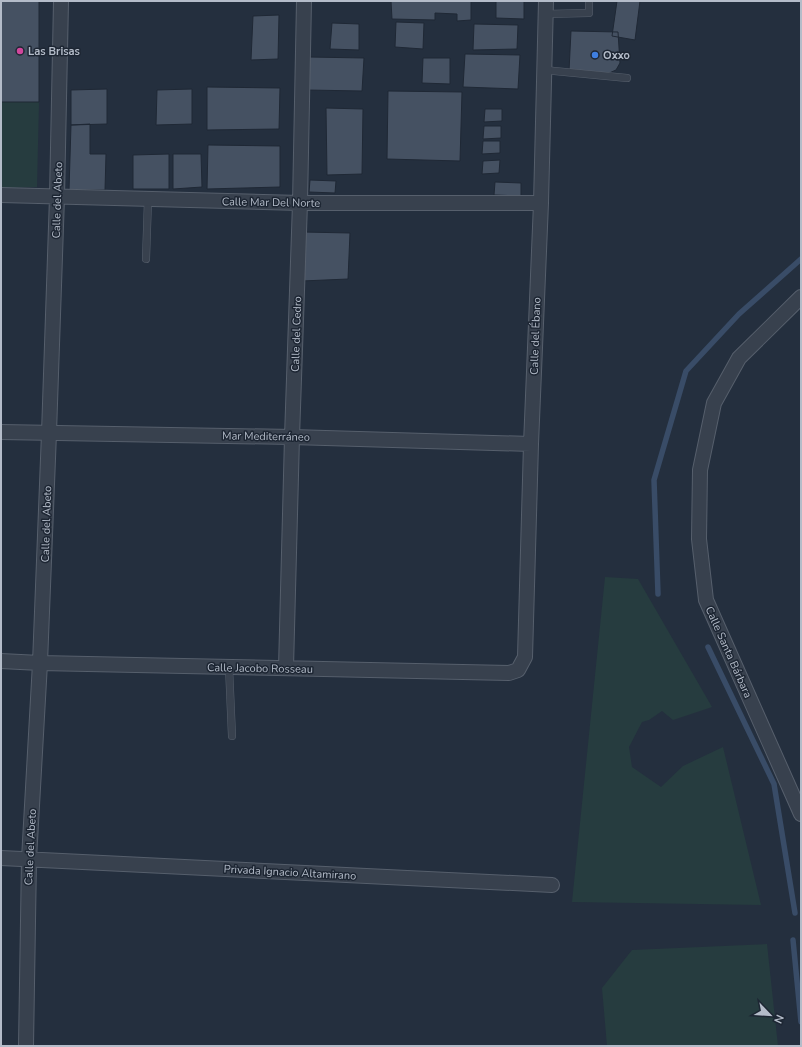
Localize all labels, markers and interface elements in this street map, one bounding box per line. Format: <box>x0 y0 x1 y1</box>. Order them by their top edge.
place label: Las Brisas <box>28 44 80 59</box>
marker: Las Brisas <box>15 46 25 56</box>
place label: Oxxo <box>603 48 630 63</box>
marker: Oxxo <box>590 50 600 60</box>
street label: Calle del Abeto <box>49 161 66 239</box>
street label: Calle Mar Del Norte <box>222 194 320 211</box>
street label: Calle del Cedro <box>288 296 305 372</box>
street label: Calle del Ébano <box>526 297 544 375</box>
street label: Mar Mediterráneo <box>222 428 310 445</box>
street label: Calle del Abeto <box>38 485 55 563</box>
street label: Calle Santa Bárbara <box>702 604 756 700</box>
street label: Calle Jacobo Rosseau <box>207 660 313 677</box>
street label: Calle del Abeto <box>21 808 40 886</box>
street label: Privada Ignacio Altamirano <box>223 862 357 883</box>
north arrow <box>750 995 790 1035</box>
text: N <box>770 1012 787 1026</box>

